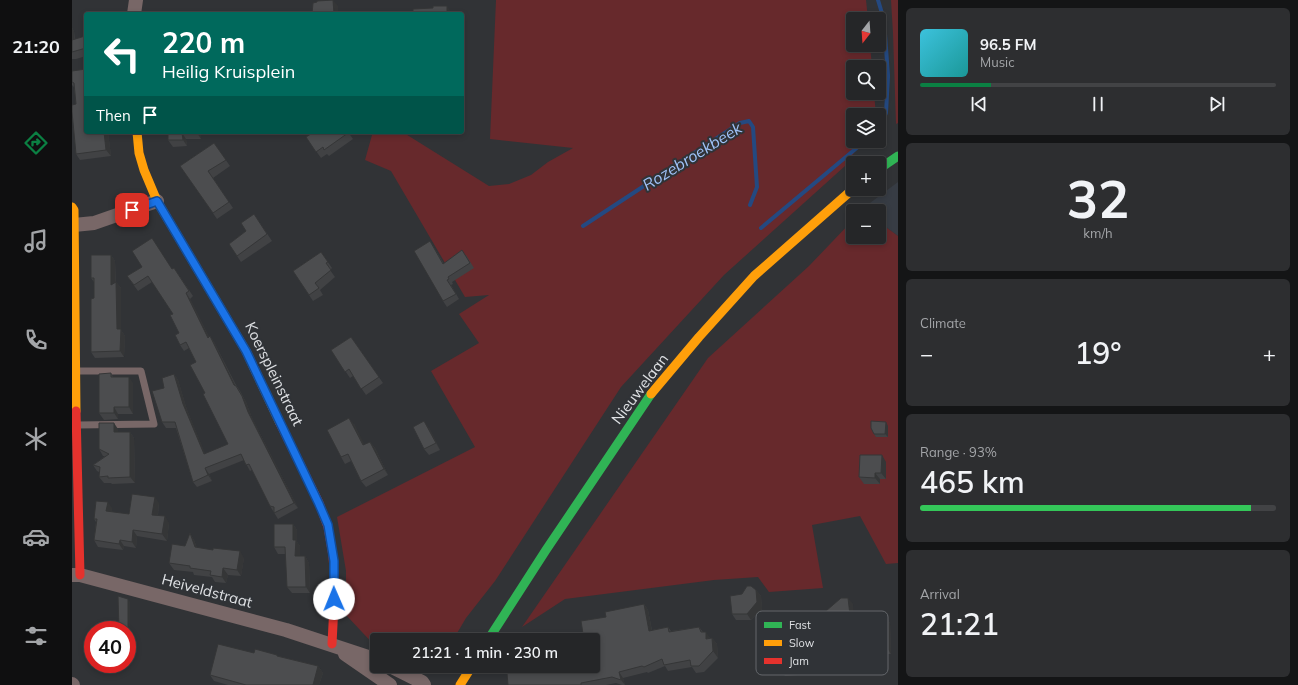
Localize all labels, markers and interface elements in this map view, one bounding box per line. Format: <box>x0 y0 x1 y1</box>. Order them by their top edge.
north arrow <box>846 12 886 52</box>
map controls <box>846 12 886 244</box>
text: 220 m <box>162 25 245 60</box>
icon: left <box>96 28 148 80</box>
text: 21:20 <box>12 35 60 58</box>
text: 96.5 FM <box>980 35 1036 54</box>
text: Music <box>980 54 1015 70</box>
text: Heilig Kruisplein <box>162 60 295 83</box>
button: search <box>846 60 886 100</box>
icon: previous <box>968 93 990 115</box>
icon: pause <box>1087 93 1109 115</box>
icon: next <box>1206 93 1228 115</box>
icon: arrive <box>139 104 161 126</box>
text: Then <box>96 106 131 125</box>
button: layers <box>846 108 886 148</box>
water label: Rozebroekbeek <box>639 117 746 195</box>
icon: directions <box>22 129 50 157</box>
button: + <box>846 156 886 196</box>
text: 32 <box>1067 166 1129 231</box>
pin <box>115 193 149 227</box>
icon: arrive <box>121 199 143 221</box>
button: − <box>846 204 886 244</box>
text: km/h <box>1083 225 1113 241</box>
icon: music <box>22 227 50 255</box>
text: Climate <box>920 315 966 331</box>
street label: Koerspleinstraat <box>241 319 308 429</box>
icon: phone <box>22 326 50 354</box>
text: 19° <box>1074 334 1122 372</box>
text: − <box>920 340 933 368</box>
text: + <box>1263 340 1276 368</box>
street label: Nieuwelaan <box>607 350 672 428</box>
icon: climate <box>22 425 50 453</box>
text: Range · 93% <box>920 444 997 460</box>
text: 465 km <box>920 463 1025 501</box>
icon: car <box>22 523 50 551</box>
street label: Heiveldstraat <box>160 569 255 612</box>
position arrow <box>313 578 355 620</box>
text: Arrival <box>920 586 960 602</box>
text: 21:21 <box>920 605 999 643</box>
legend <box>756 611 888 675</box>
text: Fast <box>789 618 811 632</box>
speed limit sign: 40 <box>84 621 136 673</box>
icon: filters <box>22 622 50 650</box>
text: Slow <box>789 636 815 650</box>
text: 21:21 · 1 min · 230 m <box>412 643 558 662</box>
text: Jam <box>789 654 809 668</box>

